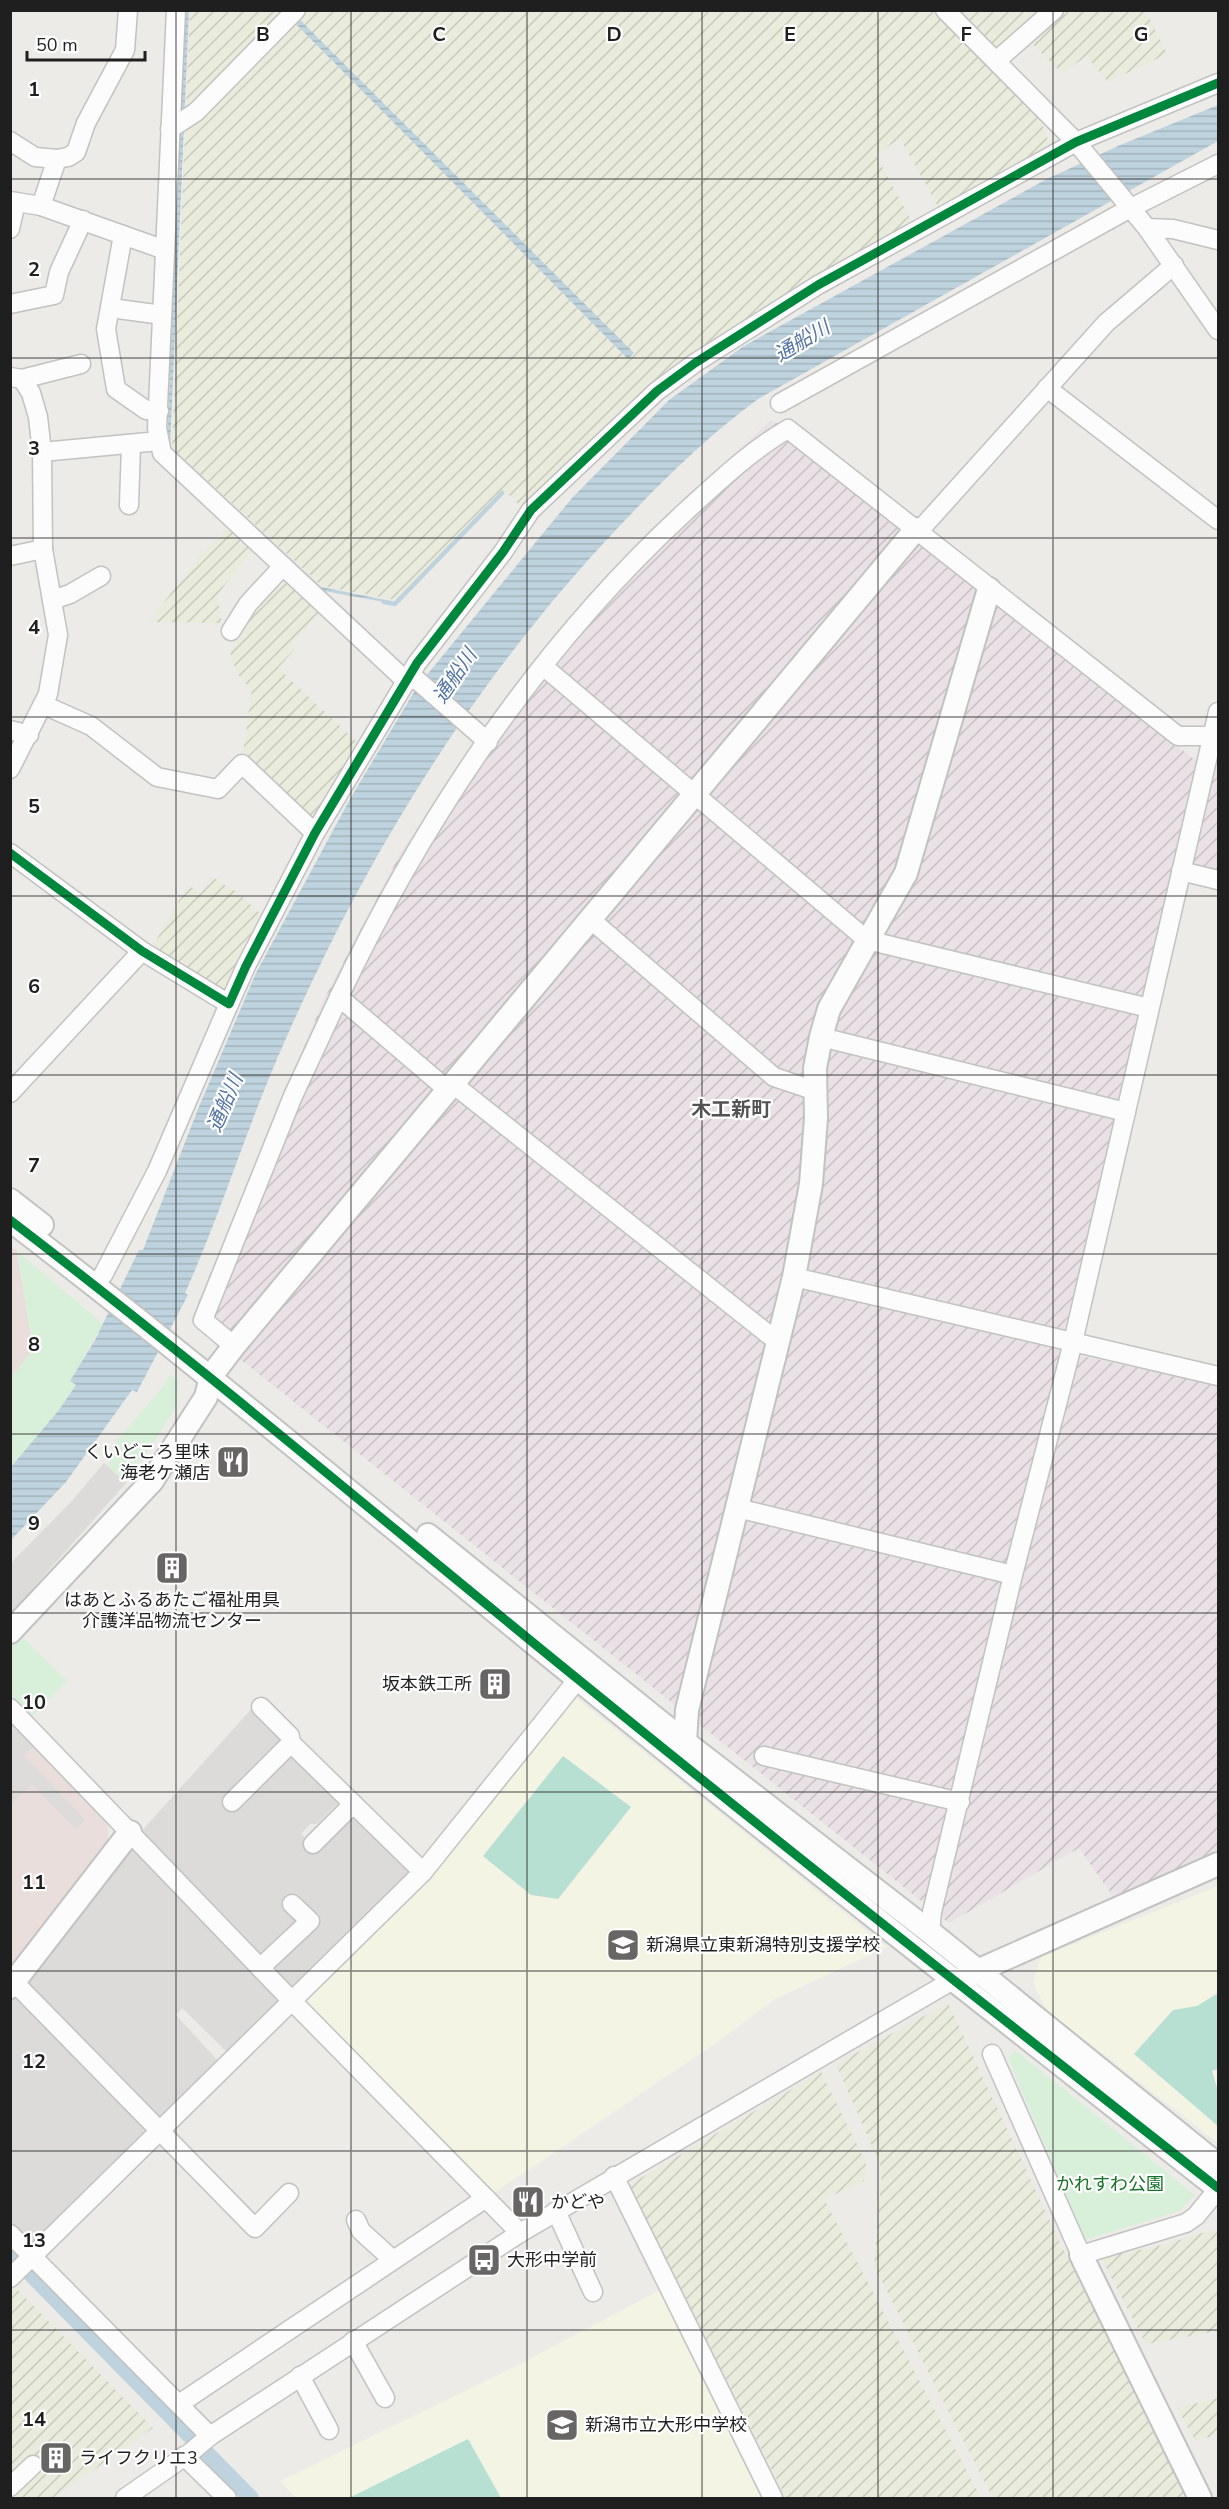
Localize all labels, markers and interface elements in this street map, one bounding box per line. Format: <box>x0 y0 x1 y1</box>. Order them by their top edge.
text: B <box>256 21 270 48</box>
text: C <box>432 21 446 48</box>
text: D <box>606 21 622 48</box>
text: E <box>784 21 796 48</box>
text: F <box>960 21 972 48</box>
text: G <box>1134 21 1148 48</box>
scale bar <box>27 24 146 62</box>
text: 50 m <box>36 33 78 57</box>
text: 1 <box>28 76 40 103</box>
text: 2 <box>28 256 40 283</box>
water label: 通船川 <box>769 313 836 368</box>
text: 3 <box>28 435 40 462</box>
text: 4 <box>28 614 40 641</box>
water label: 通船川 <box>427 642 484 708</box>
text: 5 <box>28 793 40 820</box>
text: 6 <box>28 973 40 1000</box>
water label: 通船川 <box>201 1068 250 1136</box>
district label: 木工新町 <box>691 1096 771 1123</box>
text: 7 <box>28 1152 40 1179</box>
text: 8 <box>28 1331 40 1358</box>
place label: くいどころ里味 海老ケ瀬店 <box>85 1440 210 1485</box>
restaurant icon: くいどころ里味 海老ケ瀬店 <box>215 1444 251 1480</box>
text: 9 <box>28 1510 40 1537</box>
building icon: はあとふるあたご福祉用具 介護洋品物流センター <box>154 1550 190 1586</box>
place label: はあとふるあたご福祉用具 介護洋品物流センター <box>64 1588 280 1633</box>
building icon: 坂本鉄工所 <box>477 1666 513 1702</box>
place label: 坂本鉄工所 <box>382 1672 472 1696</box>
text: 10 <box>22 1689 46 1716</box>
text: 11 <box>22 1869 46 1896</box>
school or university icon: 新潟県立東新潟特別支援学校 <box>605 1927 641 1963</box>
place label: 新潟県立東新潟特別支援学校 <box>646 1933 880 1957</box>
text: 12 <box>22 2048 46 2075</box>
park label: かれすわ公園 <box>1056 2172 1164 2196</box>
restaurant icon: かどや <box>510 2184 546 2220</box>
place label: かどや <box>551 2190 605 2214</box>
text: 13 <box>22 2227 46 2254</box>
bus stop icon: 大形中学前 <box>466 2242 502 2278</box>
place label: 大形中学前 <box>507 2248 597 2272</box>
text: 14 <box>22 2406 46 2433</box>
school or university icon: 新潟市立大形中学校 <box>544 2407 580 2443</box>
place label: 新潟市立大形中学校 <box>585 2413 747 2437</box>
building icon: ライフクリエ3 <box>38 2440 74 2476</box>
place label: ライフクリエ3 <box>79 2446 198 2470</box>

